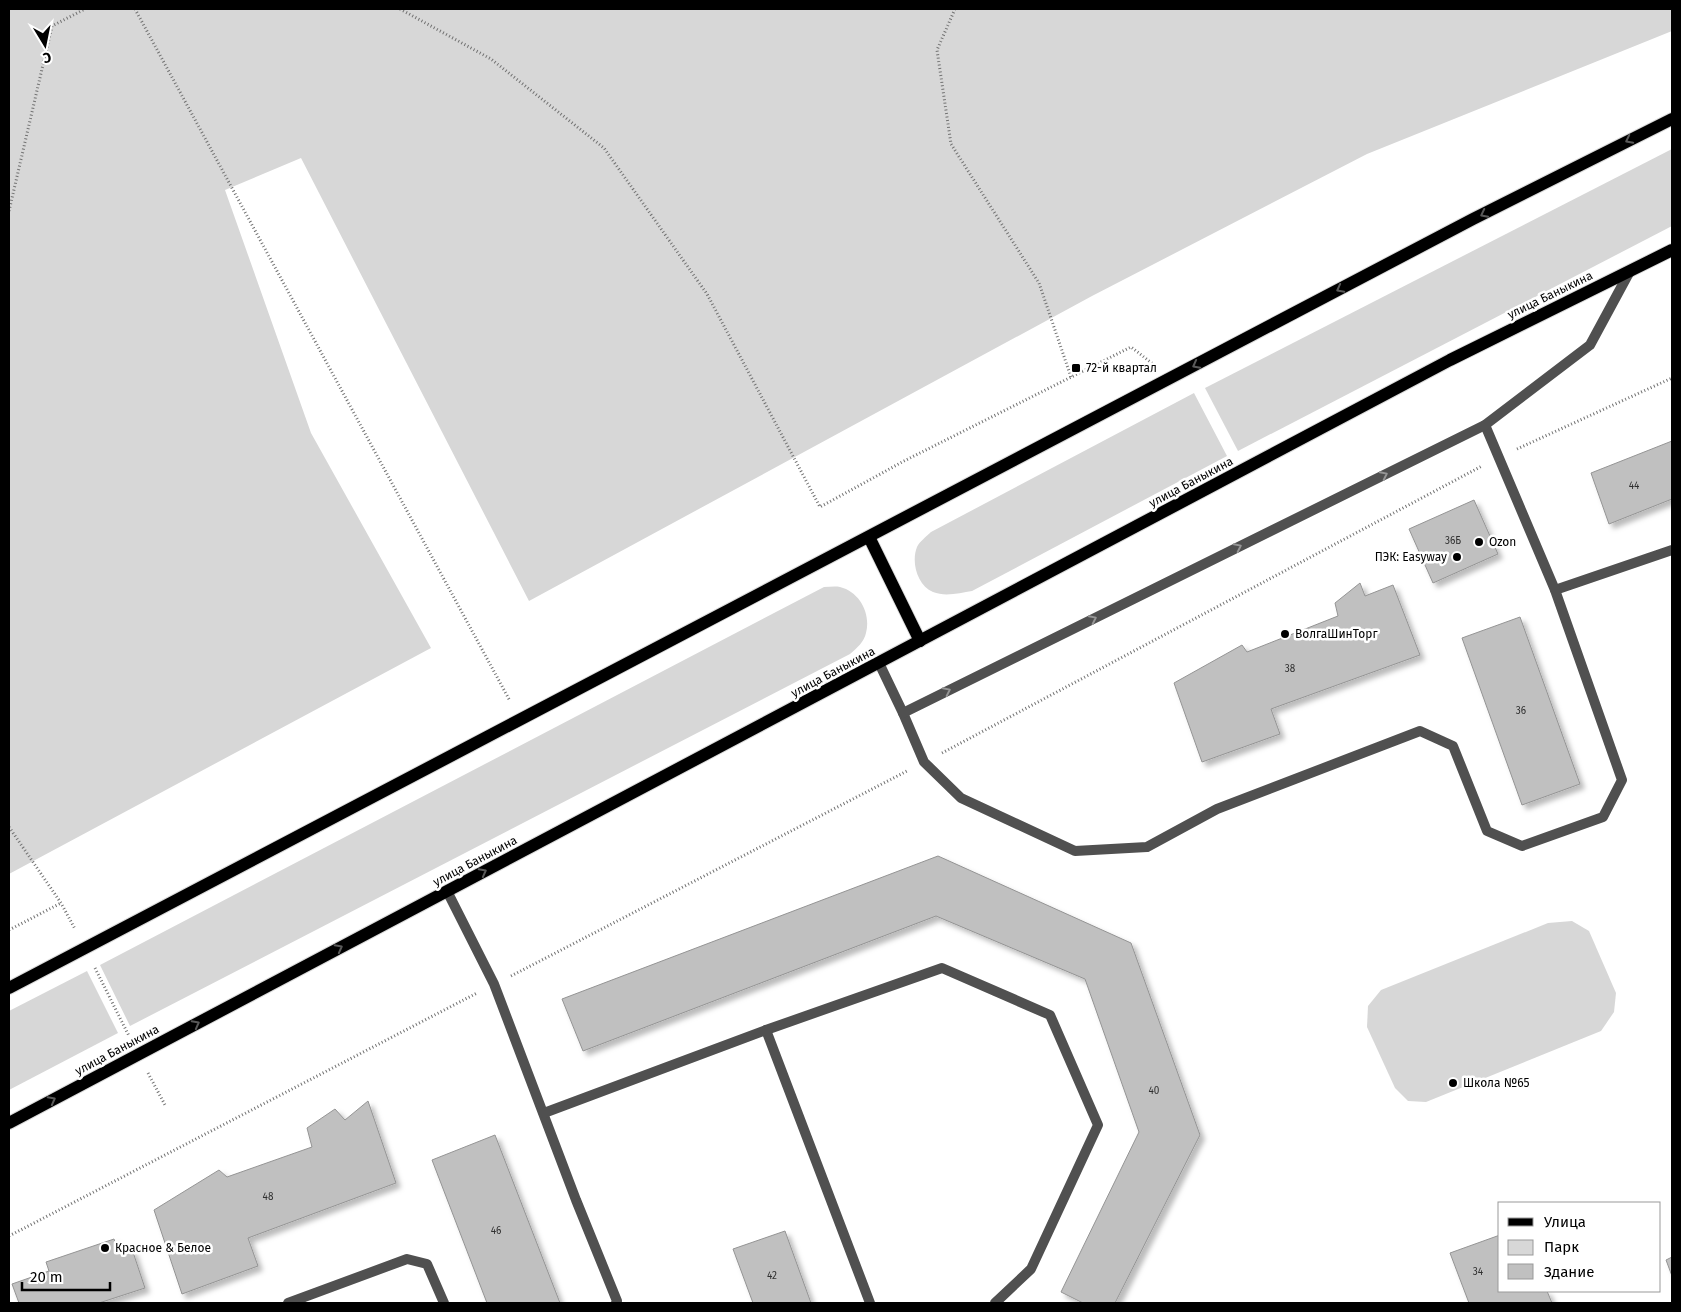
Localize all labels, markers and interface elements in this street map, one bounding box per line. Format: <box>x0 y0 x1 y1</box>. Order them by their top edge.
north arrow <box>20 20 70 70</box>
text: С <box>42 48 53 66</box>
one-way arrow <box>1625 134 1634 145</box>
one-way arrow <box>1480 208 1489 218</box>
street label: улица Баныкина <box>1505 268 1595 322</box>
one-way arrow <box>1336 283 1345 293</box>
one-way arrow <box>1192 359 1201 369</box>
place label: 72-й квартал <box>1086 361 1157 375</box>
marker: 72-й квартал <box>1070 362 1082 374</box>
street label: улица Баныкина <box>1147 454 1235 510</box>
one-way arrow <box>1379 471 1388 481</box>
house number: 44 <box>1629 480 1640 492</box>
house number: 36Б <box>1445 535 1461 547</box>
place label: Ozon <box>1489 535 1516 549</box>
marker: Ozon <box>1473 536 1485 548</box>
one-way arrow <box>1233 543 1242 553</box>
place label: ПЭК: Easyway <box>1375 550 1447 564</box>
marker: ПЭК: Easyway <box>1451 551 1463 563</box>
one-way arrow <box>1087 615 1096 625</box>
place label: ВолгаШинТорг <box>1295 627 1378 641</box>
marker: ВолгаШинТорг <box>1279 628 1291 640</box>
street label: улица Баныкина <box>789 644 877 700</box>
house number: 38 <box>1285 663 1296 675</box>
one-way arrow <box>942 687 951 698</box>
house number: 36 <box>1516 705 1526 717</box>
street label: улица Баныкина <box>431 833 519 889</box>
one-way arrow <box>478 868 487 878</box>
one-way arrow <box>334 944 343 954</box>
one-way arrow <box>190 1020 199 1030</box>
street label: улица Баныкина <box>73 1022 161 1078</box>
place label: Школа №65 <box>1463 1076 1530 1090</box>
marker: Школа №65 <box>1447 1077 1459 1089</box>
house number: 40 <box>1149 1085 1160 1097</box>
one-way arrow <box>47 1096 56 1106</box>
house number: 48 <box>263 1191 274 1203</box>
legend <box>1498 1202 1661 1292</box>
text: Улица <box>1544 1213 1586 1231</box>
house number: 46 <box>491 1225 501 1237</box>
text: Парк <box>1544 1238 1579 1256</box>
place label: Красное & Белое <box>115 1241 211 1255</box>
marker: Красное & Белое <box>99 1242 111 1254</box>
scale bar <box>22 1260 110 1292</box>
text: Здание <box>1544 1263 1594 1281</box>
house number: 34 <box>1473 1266 1484 1278</box>
text: 20 m <box>30 1268 63 1286</box>
house number: 42 <box>767 1270 777 1282</box>

